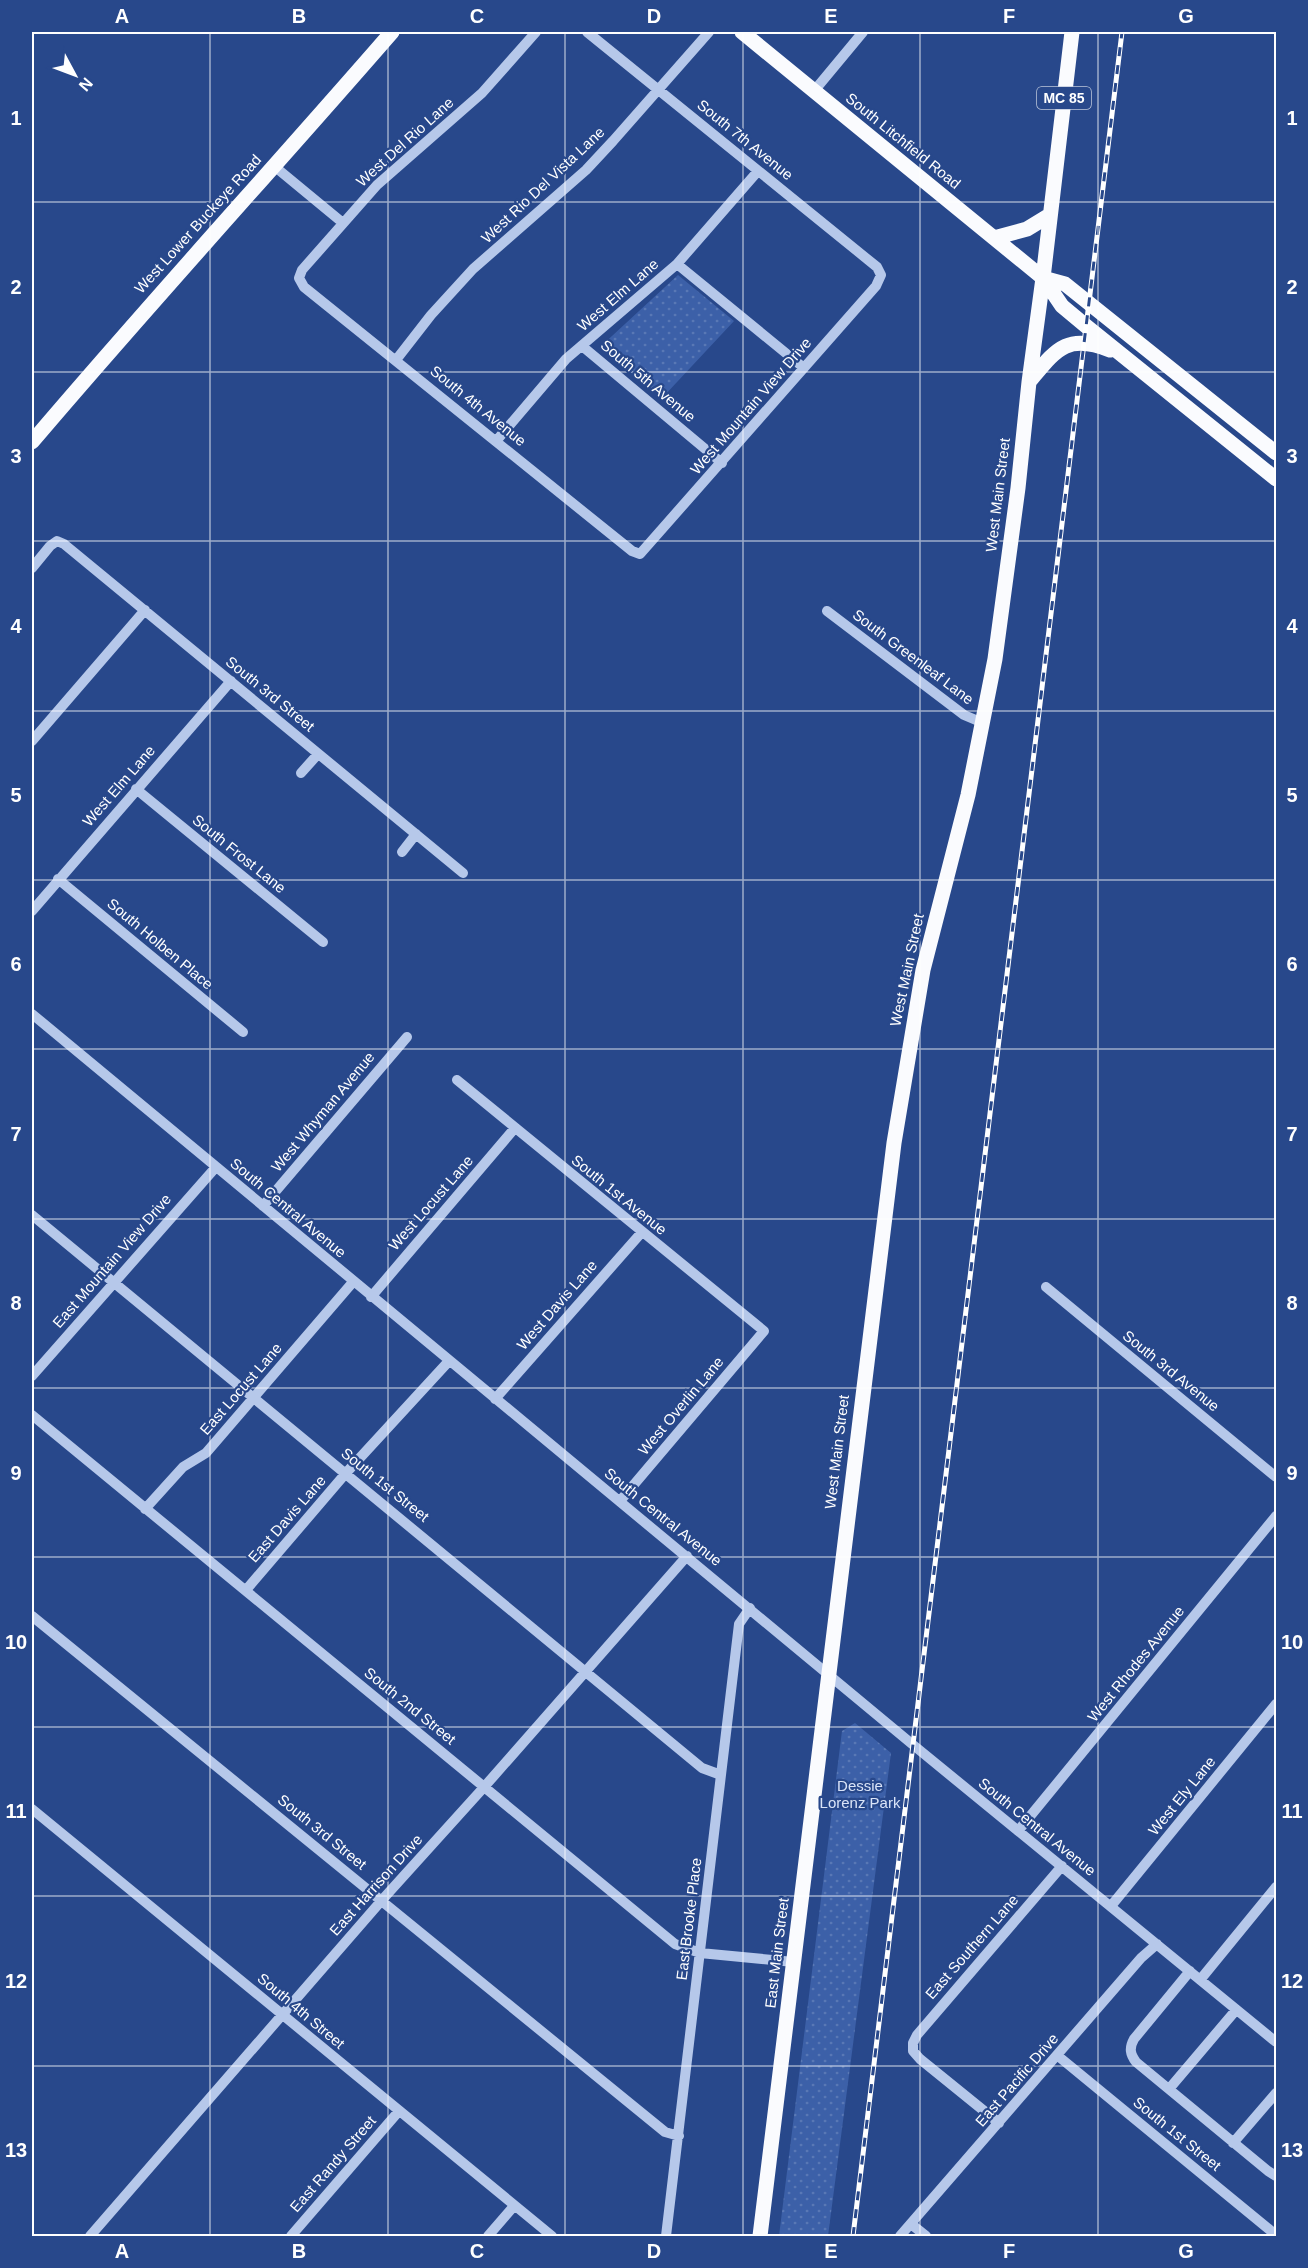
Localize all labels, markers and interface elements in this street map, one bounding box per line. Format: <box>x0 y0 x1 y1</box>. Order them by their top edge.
text: A <box>115 5 129 27</box>
text: B <box>292 5 306 27</box>
text: C <box>470 5 484 27</box>
text: D <box>647 5 661 27</box>
text: E <box>824 5 838 27</box>
text: F <box>1003 5 1015 27</box>
text: G <box>1178 5 1194 27</box>
north arrow <box>45 45 105 105</box>
text: N <box>76 75 96 94</box>
road number: MC 85 <box>1037 87 1091 109</box>
street label: South Litchfield Road <box>843 89 964 192</box>
street label: West Del Rio Lane <box>353 94 457 190</box>
street label: South 7th Avenue <box>694 96 797 183</box>
text: 1 <box>10 107 22 129</box>
text: 1 <box>1286 107 1298 129</box>
street label: West Rio Del Vista Lane <box>478 123 608 246</box>
street label: West Lower Buckeye Road <box>131 151 264 296</box>
street label: West Elm Lane <box>574 255 662 334</box>
text: 2 <box>10 276 22 298</box>
text: 2 <box>1286 276 1298 298</box>
street label: West Mountain View Drive <box>687 334 815 477</box>
street label: South 5th Avenue <box>598 336 699 425</box>
street label: South 4th Avenue <box>427 362 530 449</box>
street label: West Main Street <box>982 436 1013 553</box>
text: 3 <box>10 445 22 467</box>
text: 3 <box>1286 445 1298 467</box>
street label: South Greenleaf Lane <box>850 606 977 708</box>
text: 4 <box>10 615 22 637</box>
text: 4 <box>1286 615 1298 637</box>
street label: South 3rd Street <box>223 653 319 735</box>
street label: West Elm Lane <box>79 742 158 830</box>
text: 5 <box>10 784 22 806</box>
text: 5 <box>1286 784 1298 806</box>
street label: South Frost Lane <box>189 811 289 896</box>
street label: South Holben Place <box>104 894 217 993</box>
street label: West Main Street <box>886 911 927 1028</box>
text: 6 <box>10 953 22 975</box>
text: 6 <box>1286 953 1298 975</box>
street label: West Whyman Avenue <box>268 1048 378 1175</box>
text: 7 <box>10 1123 22 1145</box>
text: 7 <box>1286 1123 1298 1145</box>
street label: South 1st Avenue <box>568 1151 670 1238</box>
street label: West Locust Lane <box>385 1152 476 1253</box>
street label: South Central Avenue <box>227 1154 350 1261</box>
street label: East Mountain View Drive <box>49 1190 174 1331</box>
street label: West Davis Lane <box>513 1256 600 1353</box>
text: 8 <box>10 1292 22 1314</box>
text: 8 <box>1286 1292 1298 1314</box>
street label: South 3rd Avenue <box>1120 1327 1223 1415</box>
street label: East Locust Lane <box>196 1339 285 1438</box>
street label: West Overlin Lane <box>635 1353 727 1458</box>
street label: West Main Street <box>821 1393 852 1510</box>
street label: South 1st Street <box>338 1444 433 1526</box>
text: 9 <box>10 1462 22 1484</box>
text: 9 <box>1286 1462 1298 1484</box>
street label: South Central Avenue <box>601 1464 725 1569</box>
street label: East Davis Lane <box>244 1472 329 1565</box>
street label: West Rhodes Avenue <box>1084 1602 1187 1725</box>
text: 10 <box>5 1631 27 1653</box>
text: 10 <box>1281 1631 1303 1653</box>
street label: South 2nd Street <box>361 1664 460 1748</box>
street label: West Ely Lane <box>1145 1753 1219 1839</box>
street label: South Central Avenue <box>975 1774 1099 1879</box>
park label: Dessie Lorenz Park <box>820 1777 901 1811</box>
street label: South 3rd Street <box>275 1791 371 1873</box>
text: 11 <box>5 1800 27 1822</box>
text: 11 <box>1281 1800 1303 1822</box>
street label: East Harrison Drive <box>326 1831 425 1939</box>
street label: East Brooke Place <box>673 1857 704 1981</box>
street label: East Southern Lane <box>922 1891 1022 2002</box>
street label: East Main Street <box>761 1896 792 2009</box>
street label: South 4th Street <box>254 1969 349 2053</box>
text: 12 <box>5 1970 27 1992</box>
text: 12 <box>1281 1970 1303 1992</box>
street label: East Pacific Drive <box>972 2030 1062 2130</box>
street label: South 1st Street <box>1130 2093 1225 2175</box>
street label: East Randy Street <box>286 2112 380 2215</box>
text: 13 <box>5 2139 27 2161</box>
text: 13 <box>1281 2139 1303 2161</box>
text: A <box>115 2240 129 2262</box>
text: B <box>292 2240 306 2262</box>
text: C <box>470 2240 484 2262</box>
text: D <box>647 2240 661 2262</box>
text: E <box>824 2240 838 2262</box>
text: F <box>1003 2240 1015 2262</box>
text: G <box>1178 2240 1194 2262</box>

